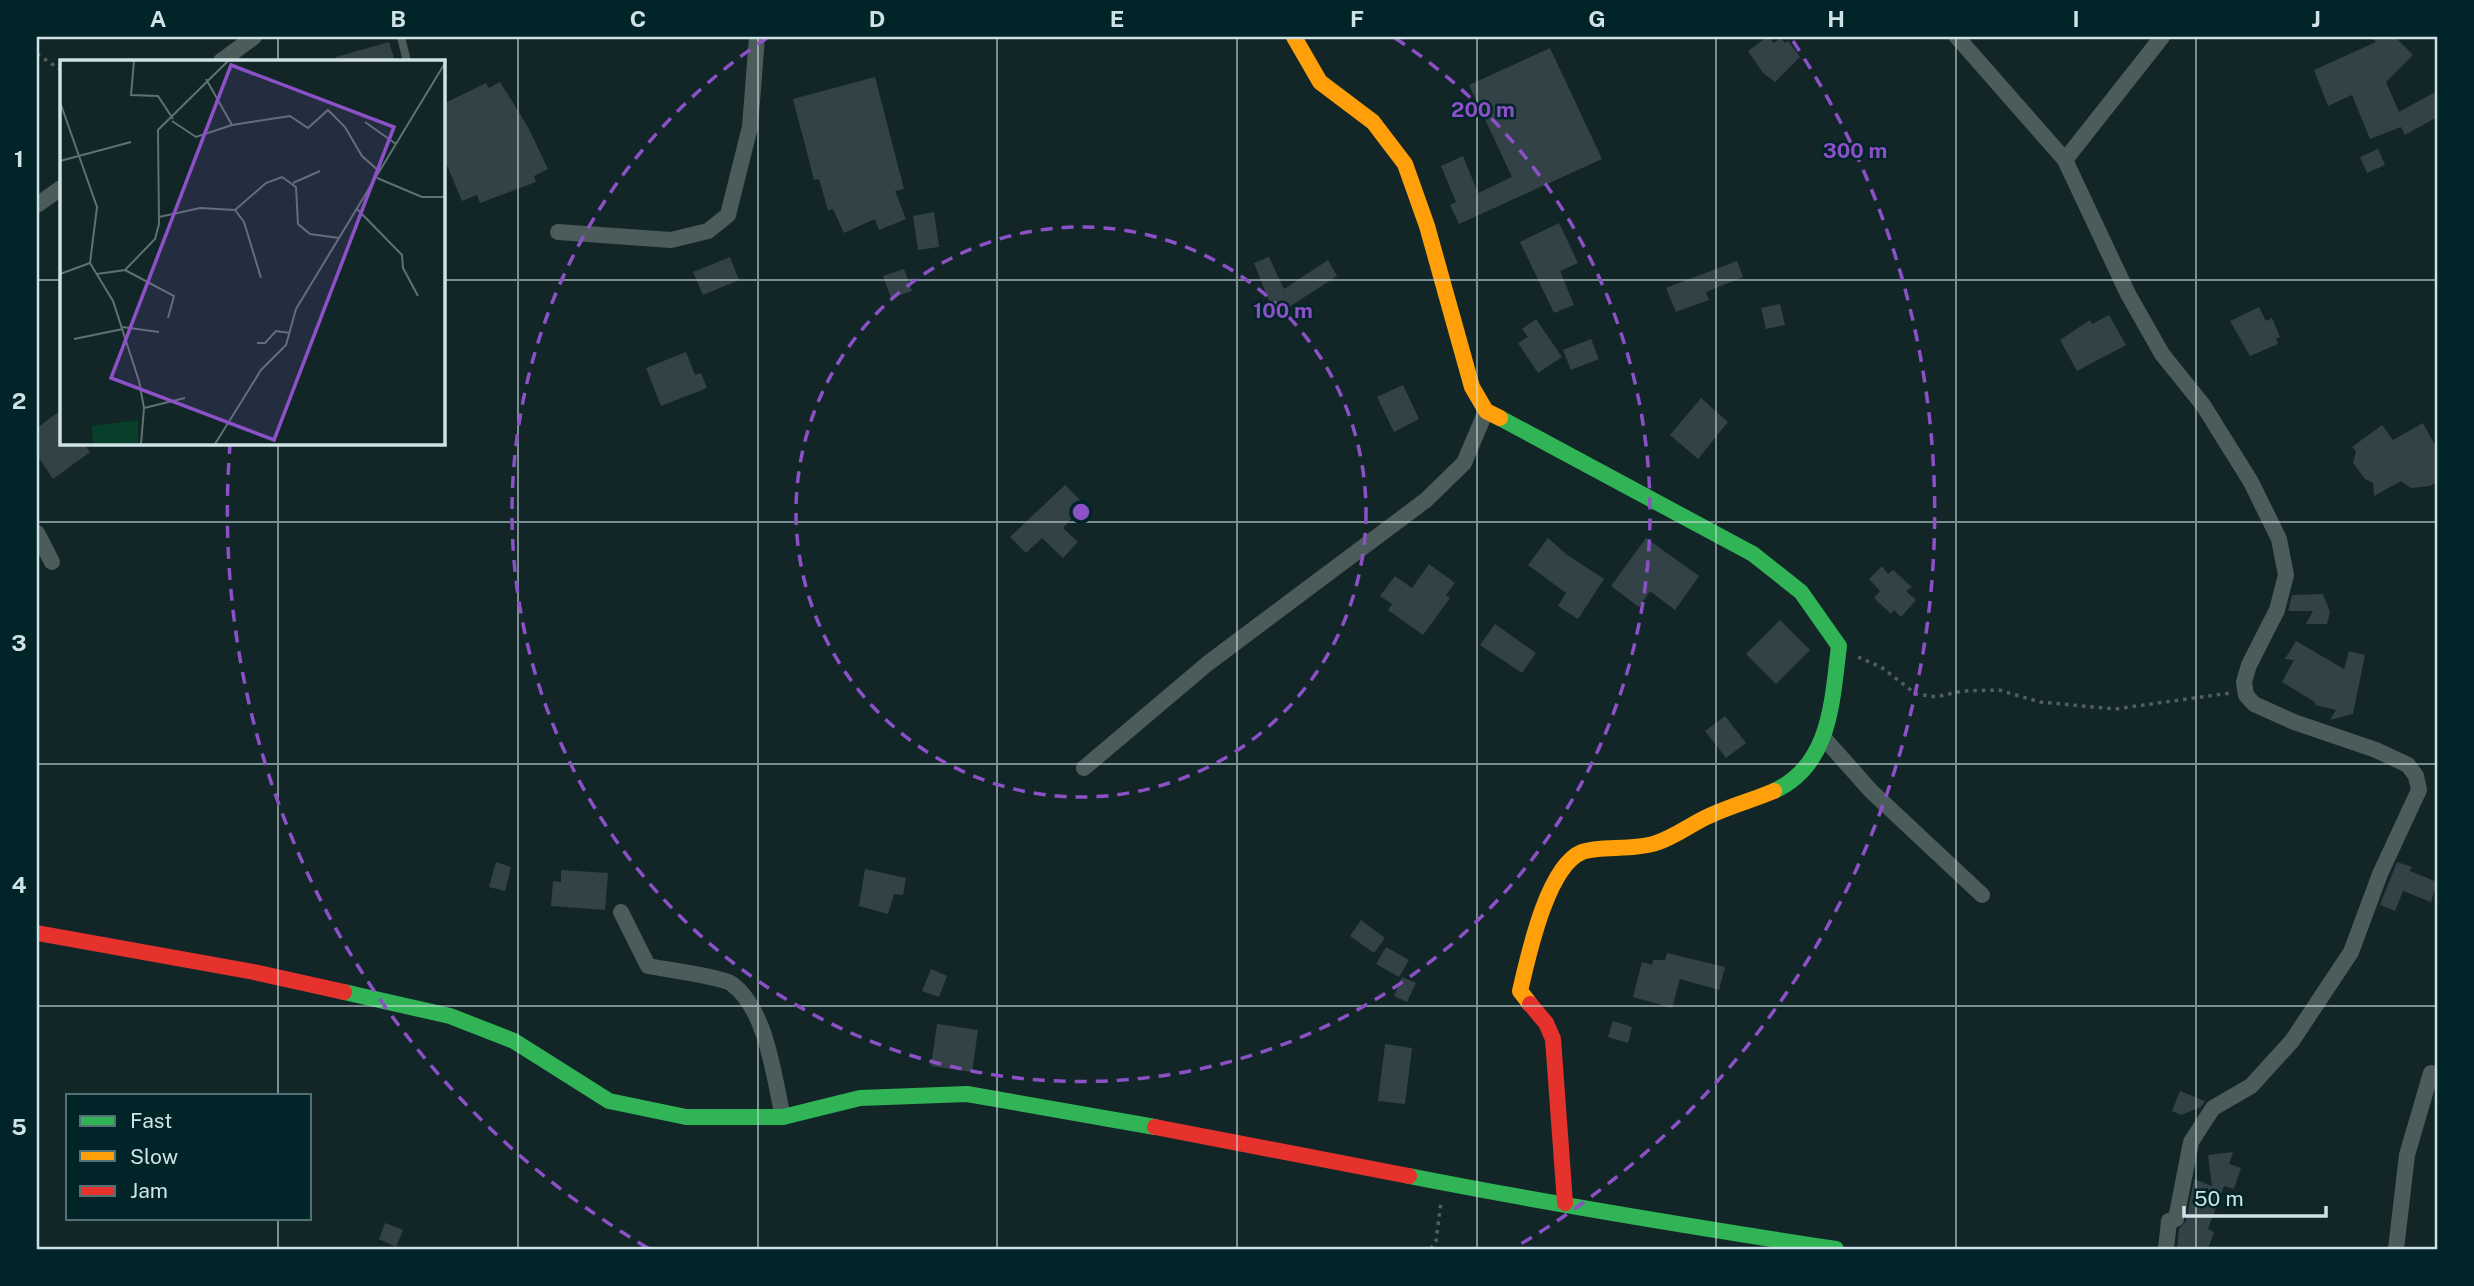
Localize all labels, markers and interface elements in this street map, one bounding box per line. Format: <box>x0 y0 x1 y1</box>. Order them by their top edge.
text: A <box>150 5 167 32</box>
text: B <box>390 5 406 32</box>
text: C <box>630 5 646 32</box>
text: D <box>869 5 885 32</box>
text: E <box>1110 5 1124 32</box>
text: F <box>1350 5 1364 32</box>
text: G <box>1588 5 1606 32</box>
text: H <box>1827 5 1845 32</box>
text: I <box>2072 5 2080 32</box>
text: J <box>2311 5 2321 32</box>
inset map <box>60 60 444 444</box>
text: 200 m <box>1451 97 1515 122</box>
text: 300 m <box>1823 138 1887 163</box>
text: 1 <box>14 145 24 172</box>
text: 100 m <box>1253 298 1313 323</box>
text: 2 <box>12 387 26 414</box>
centre of rings <box>1069 500 1093 524</box>
text: 3 <box>11 629 27 656</box>
text: 4 <box>11 871 27 898</box>
legend <box>66 1094 312 1220</box>
text: Fast <box>130 1108 172 1133</box>
text: 5 <box>11 1113 27 1140</box>
text: Slow <box>130 1144 178 1169</box>
scale bar <box>2184 1174 2325 1218</box>
text: Jam <box>130 1178 168 1203</box>
text: 50 m <box>2194 1186 2244 1211</box>

